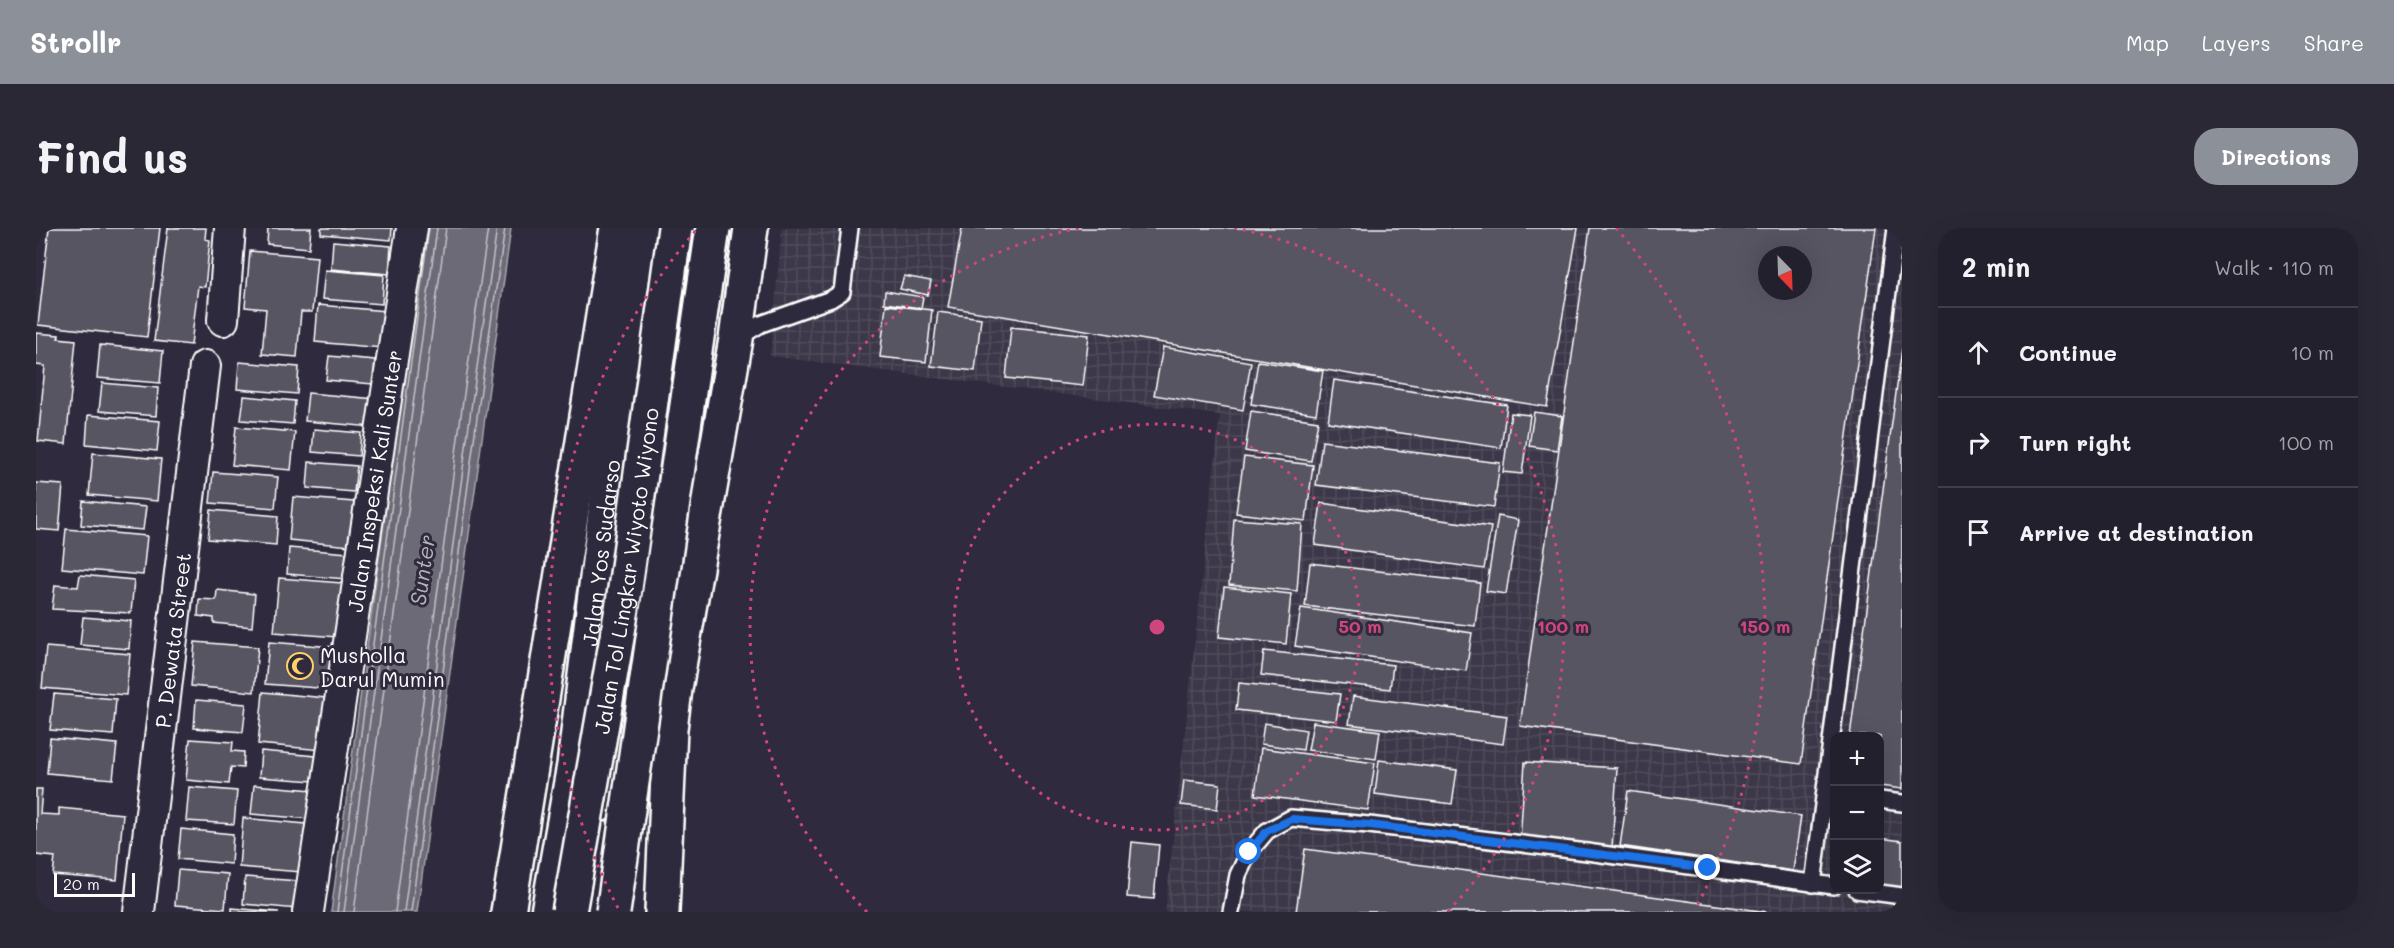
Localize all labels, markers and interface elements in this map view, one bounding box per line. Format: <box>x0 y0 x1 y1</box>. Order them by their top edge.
text: Strollr <box>30 24 121 60</box>
text: Map <box>2126 29 2169 56</box>
text: Layers <box>2202 29 2271 56</box>
text: Share <box>2304 29 2364 56</box>
button: Directions <box>2194 128 2358 185</box>
text: Find us <box>36 129 188 184</box>
north arrow <box>1758 246 1812 300</box>
text: 2 min <box>1962 250 2030 284</box>
text: Walk · 110 m <box>2214 254 2334 280</box>
icon: ahead <box>1962 336 1995 369</box>
text: Continue <box>2019 338 2117 367</box>
text: 10 m <box>2290 339 2334 365</box>
street label: Jalan Inspeksi Kali Sunter <box>340 348 407 614</box>
street label: Jalan Tol Lingkar Wiyoto Wiyono <box>587 406 663 736</box>
icon: right <box>1962 426 1995 459</box>
text: Turn right <box>2019 428 2131 457</box>
text: 100 m <box>2278 429 2334 455</box>
street label: Jalan Yos Sudarso <box>575 458 625 648</box>
icon: arrive <box>1962 516 1995 549</box>
text: Arrive at destination <box>2019 518 2254 547</box>
water label: Sunter <box>403 533 441 607</box>
street label: P. Dewata Street <box>148 551 196 729</box>
text: 50 m <box>1339 614 1381 638</box>
text: 100 m <box>1537 614 1589 638</box>
text: 150 m <box>1740 614 1790 638</box>
centre of rings <box>1147 617 1167 637</box>
place label: Musholla Darul Mumin <box>320 641 445 692</box>
mosque icon: Musholla Darul Mumin <box>285 651 315 681</box>
map controls <box>1830 732 1884 894</box>
button: + <box>1830 732 1884 786</box>
button: − <box>1830 786 1884 840</box>
route start <box>1235 838 1261 864</box>
button: layers <box>1830 840 1884 894</box>
route end <box>1694 854 1720 880</box>
scale bar <box>54 870 135 898</box>
text: 20 m <box>63 873 100 894</box>

